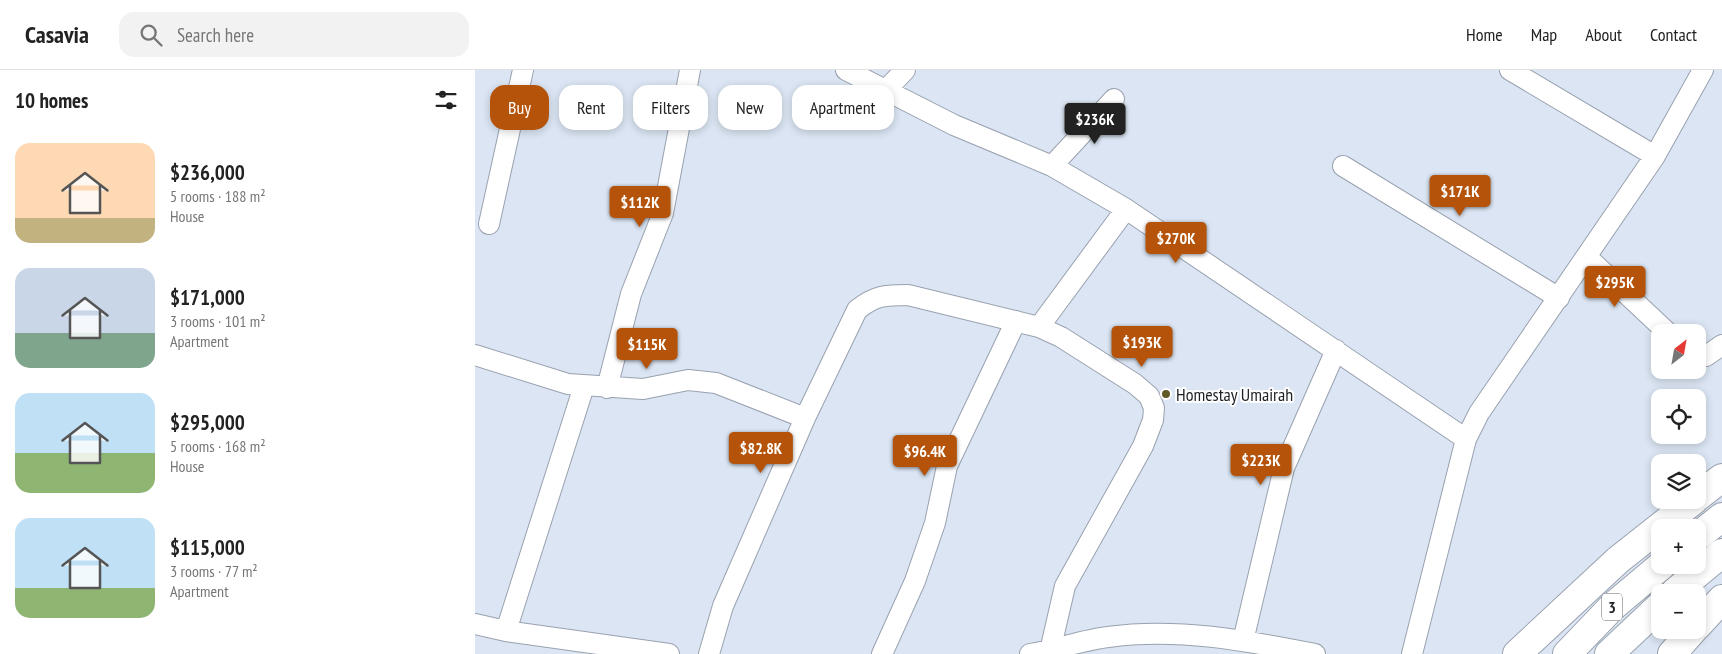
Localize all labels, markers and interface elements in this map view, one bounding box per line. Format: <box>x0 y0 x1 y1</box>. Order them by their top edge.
search box <box>119 12 469 57</box>
text: Casavia <box>25 19 89 50</box>
icon: search <box>137 21 165 49</box>
text: Search here <box>177 23 254 47</box>
text: Home <box>1466 23 1503 46</box>
text: Map <box>1531 23 1557 46</box>
text: About <box>1585 23 1622 46</box>
text: Contact <box>1650 23 1697 46</box>
chip: Buy <box>490 85 549 130</box>
chip: Rent <box>559 85 623 130</box>
chip: Filters <box>633 85 708 130</box>
chip: New <box>718 85 782 130</box>
chip: Apartment <box>792 85 894 130</box>
icon: filters <box>432 86 460 114</box>
text: 10 homes <box>15 87 88 114</box>
pin: $236K <box>1060 102 1130 145</box>
text: $236K <box>1076 109 1114 129</box>
text: $236,000 <box>170 159 245 186</box>
icon: home <box>55 163 115 223</box>
pin: $171K <box>1425 174 1495 217</box>
text: $171K <box>1441 181 1479 201</box>
text: 5 rooms · 188 m² <box>170 186 266 206</box>
pin: $112K <box>605 186 675 228</box>
text: $112K <box>621 192 659 212</box>
text: House <box>170 206 204 226</box>
pin: $270K <box>1141 222 1211 264</box>
text: $270K <box>1157 228 1195 248</box>
pin: $295K <box>1580 266 1650 308</box>
text: $295K <box>1596 272 1634 292</box>
text: $171,000 <box>170 284 245 311</box>
icon: home <box>55 288 115 348</box>
text: 3 rooms · 101 m² <box>170 311 266 331</box>
north arrow <box>1651 324 1706 379</box>
map controls <box>1651 324 1706 639</box>
pin: $193K <box>1107 326 1177 368</box>
pin: $115K <box>612 328 682 370</box>
text: Apartment <box>170 331 229 351</box>
text: $193K <box>1123 332 1161 352</box>
text: $115K <box>628 334 666 354</box>
place label: Homestay Umairah <box>1176 383 1293 406</box>
marker: Homestay Umairah <box>1160 388 1172 400</box>
button: locate <box>1651 389 1706 444</box>
text: $295,000 <box>170 409 245 436</box>
icon: home <box>55 413 115 473</box>
pin: $82.8K <box>720 432 802 474</box>
pin: $96.4K <box>884 434 966 477</box>
text: 5 rooms · 168 m² <box>170 436 266 456</box>
text: $82.8K <box>740 438 782 458</box>
text: $96.4K <box>904 441 946 461</box>
pin: $223K <box>1226 444 1296 486</box>
text: $223K <box>1242 450 1280 470</box>
button: layers <box>1651 454 1706 509</box>
text: House <box>170 456 204 476</box>
button: + <box>1651 519 1706 574</box>
text: $115,000 <box>170 534 245 561</box>
icon: home <box>55 538 115 598</box>
text: 3 rooms · 77 m² <box>170 561 258 581</box>
text: Apartment <box>170 581 229 601</box>
button: − <box>1651 584 1706 639</box>
road number: 3 <box>1602 594 1622 620</box>

